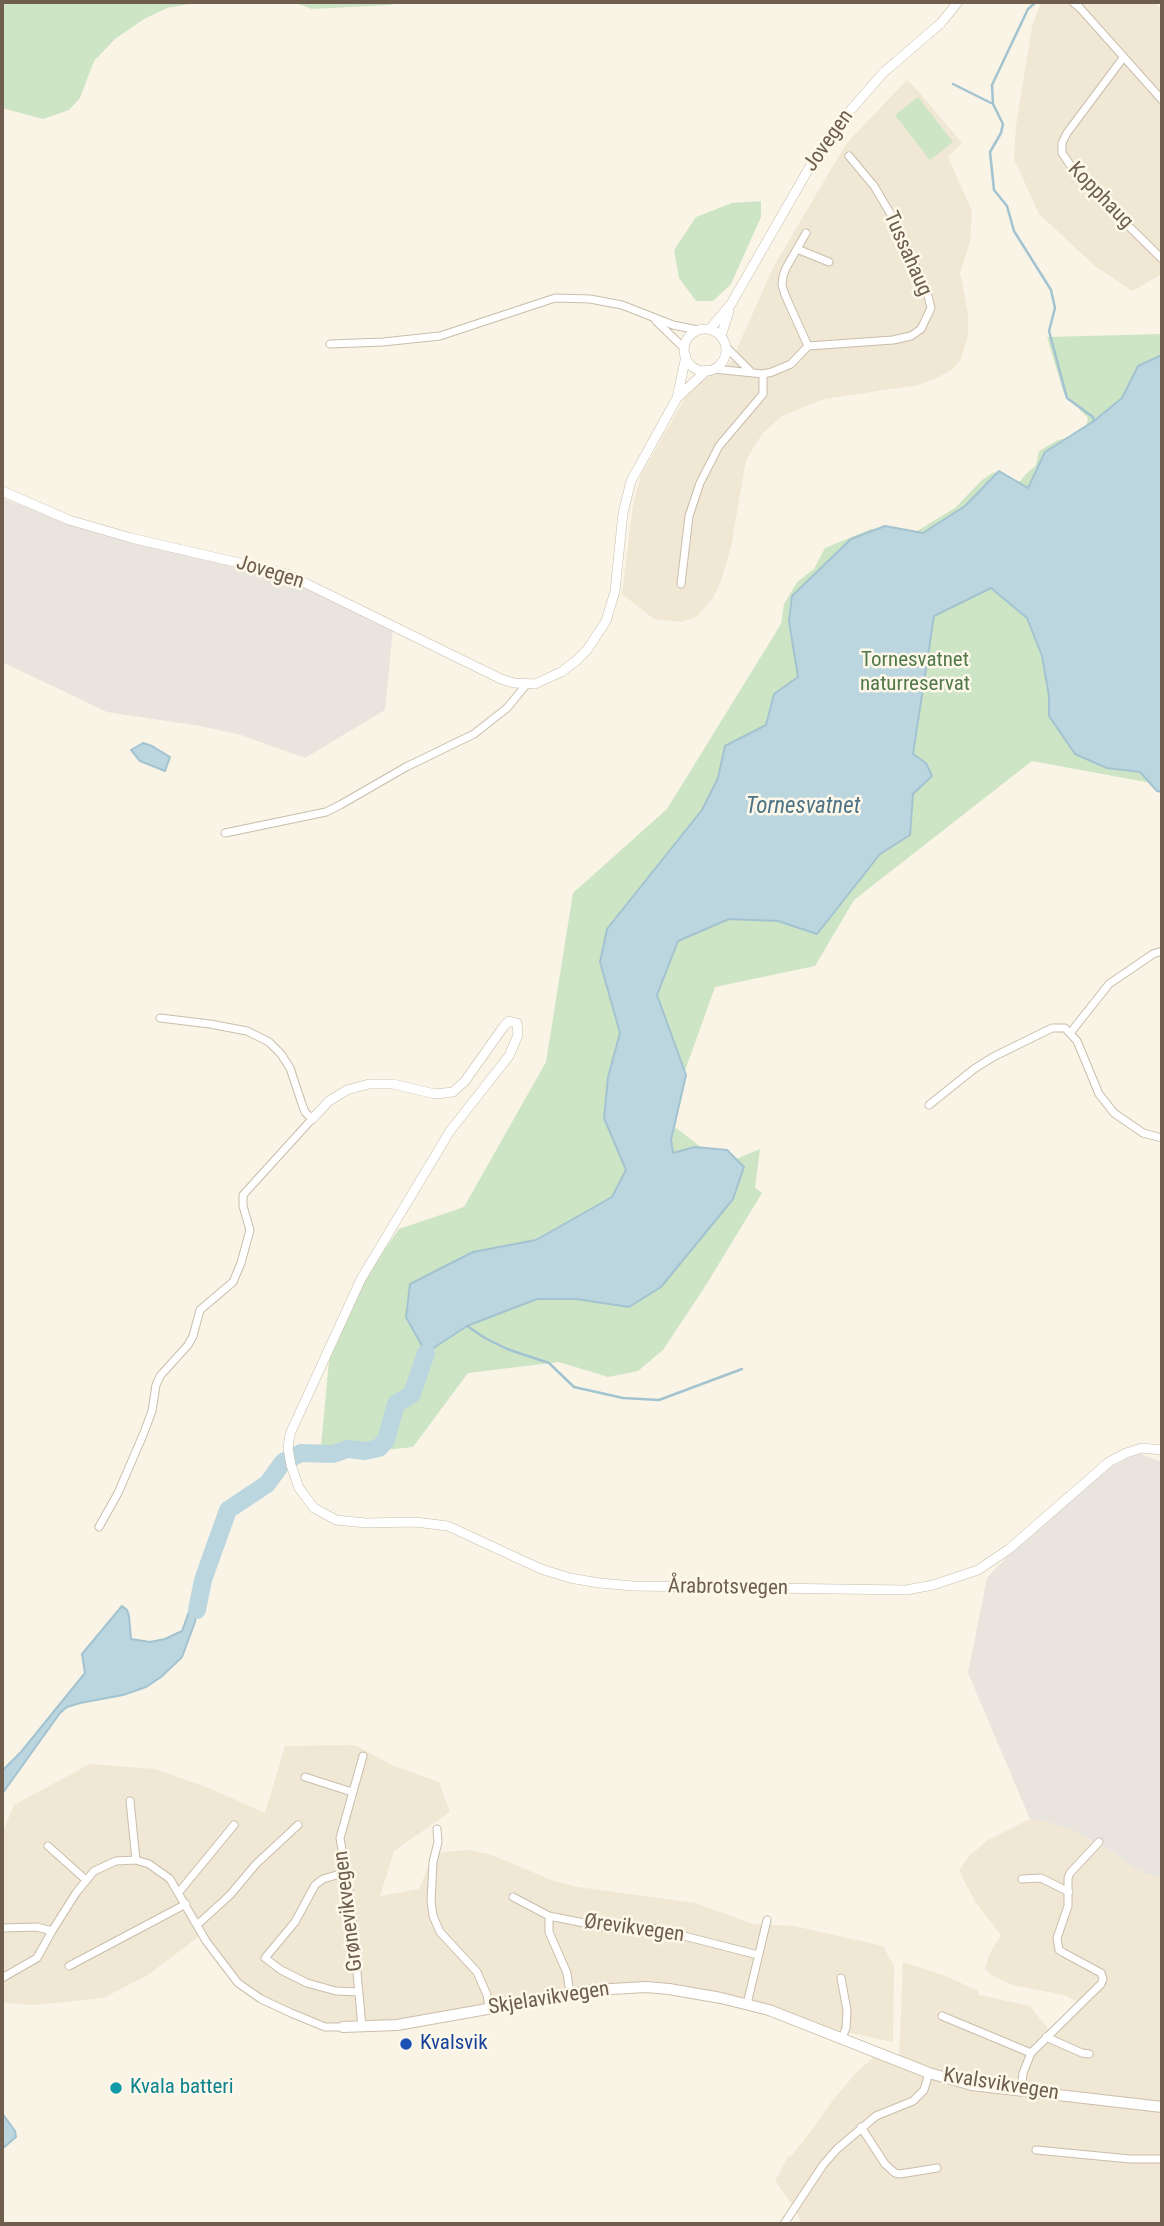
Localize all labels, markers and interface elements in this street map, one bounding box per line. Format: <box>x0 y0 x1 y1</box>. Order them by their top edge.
street label: Jovegen <box>799 105 859 177</box>
street label: Kopphaug <box>1062 157 1138 235</box>
street label: Tussahaug <box>877 208 937 300</box>
street label: Jovegen <box>233 551 307 595</box>
park label: Tornesvatnet naturreservat <box>860 648 970 698</box>
water label: Tornesvatnet <box>746 793 860 821</box>
street label: Årabrotsvegen <box>668 1574 788 1602</box>
street label: Grønevikvegen <box>329 1849 369 1973</box>
street label: Ørevikvegen <box>582 1910 686 1948</box>
street label: Skjelavikvegen <box>487 1977 611 2021</box>
place label: Kvalsvik <box>420 2031 488 2057</box>
marker: Kvalsvik <box>398 2036 414 2052</box>
street label: Kvalsvikvegen <box>941 2063 1061 2107</box>
place label: Kvala batteri <box>130 2075 234 2101</box>
marker: Kvala batteri <box>108 2080 124 2096</box>

